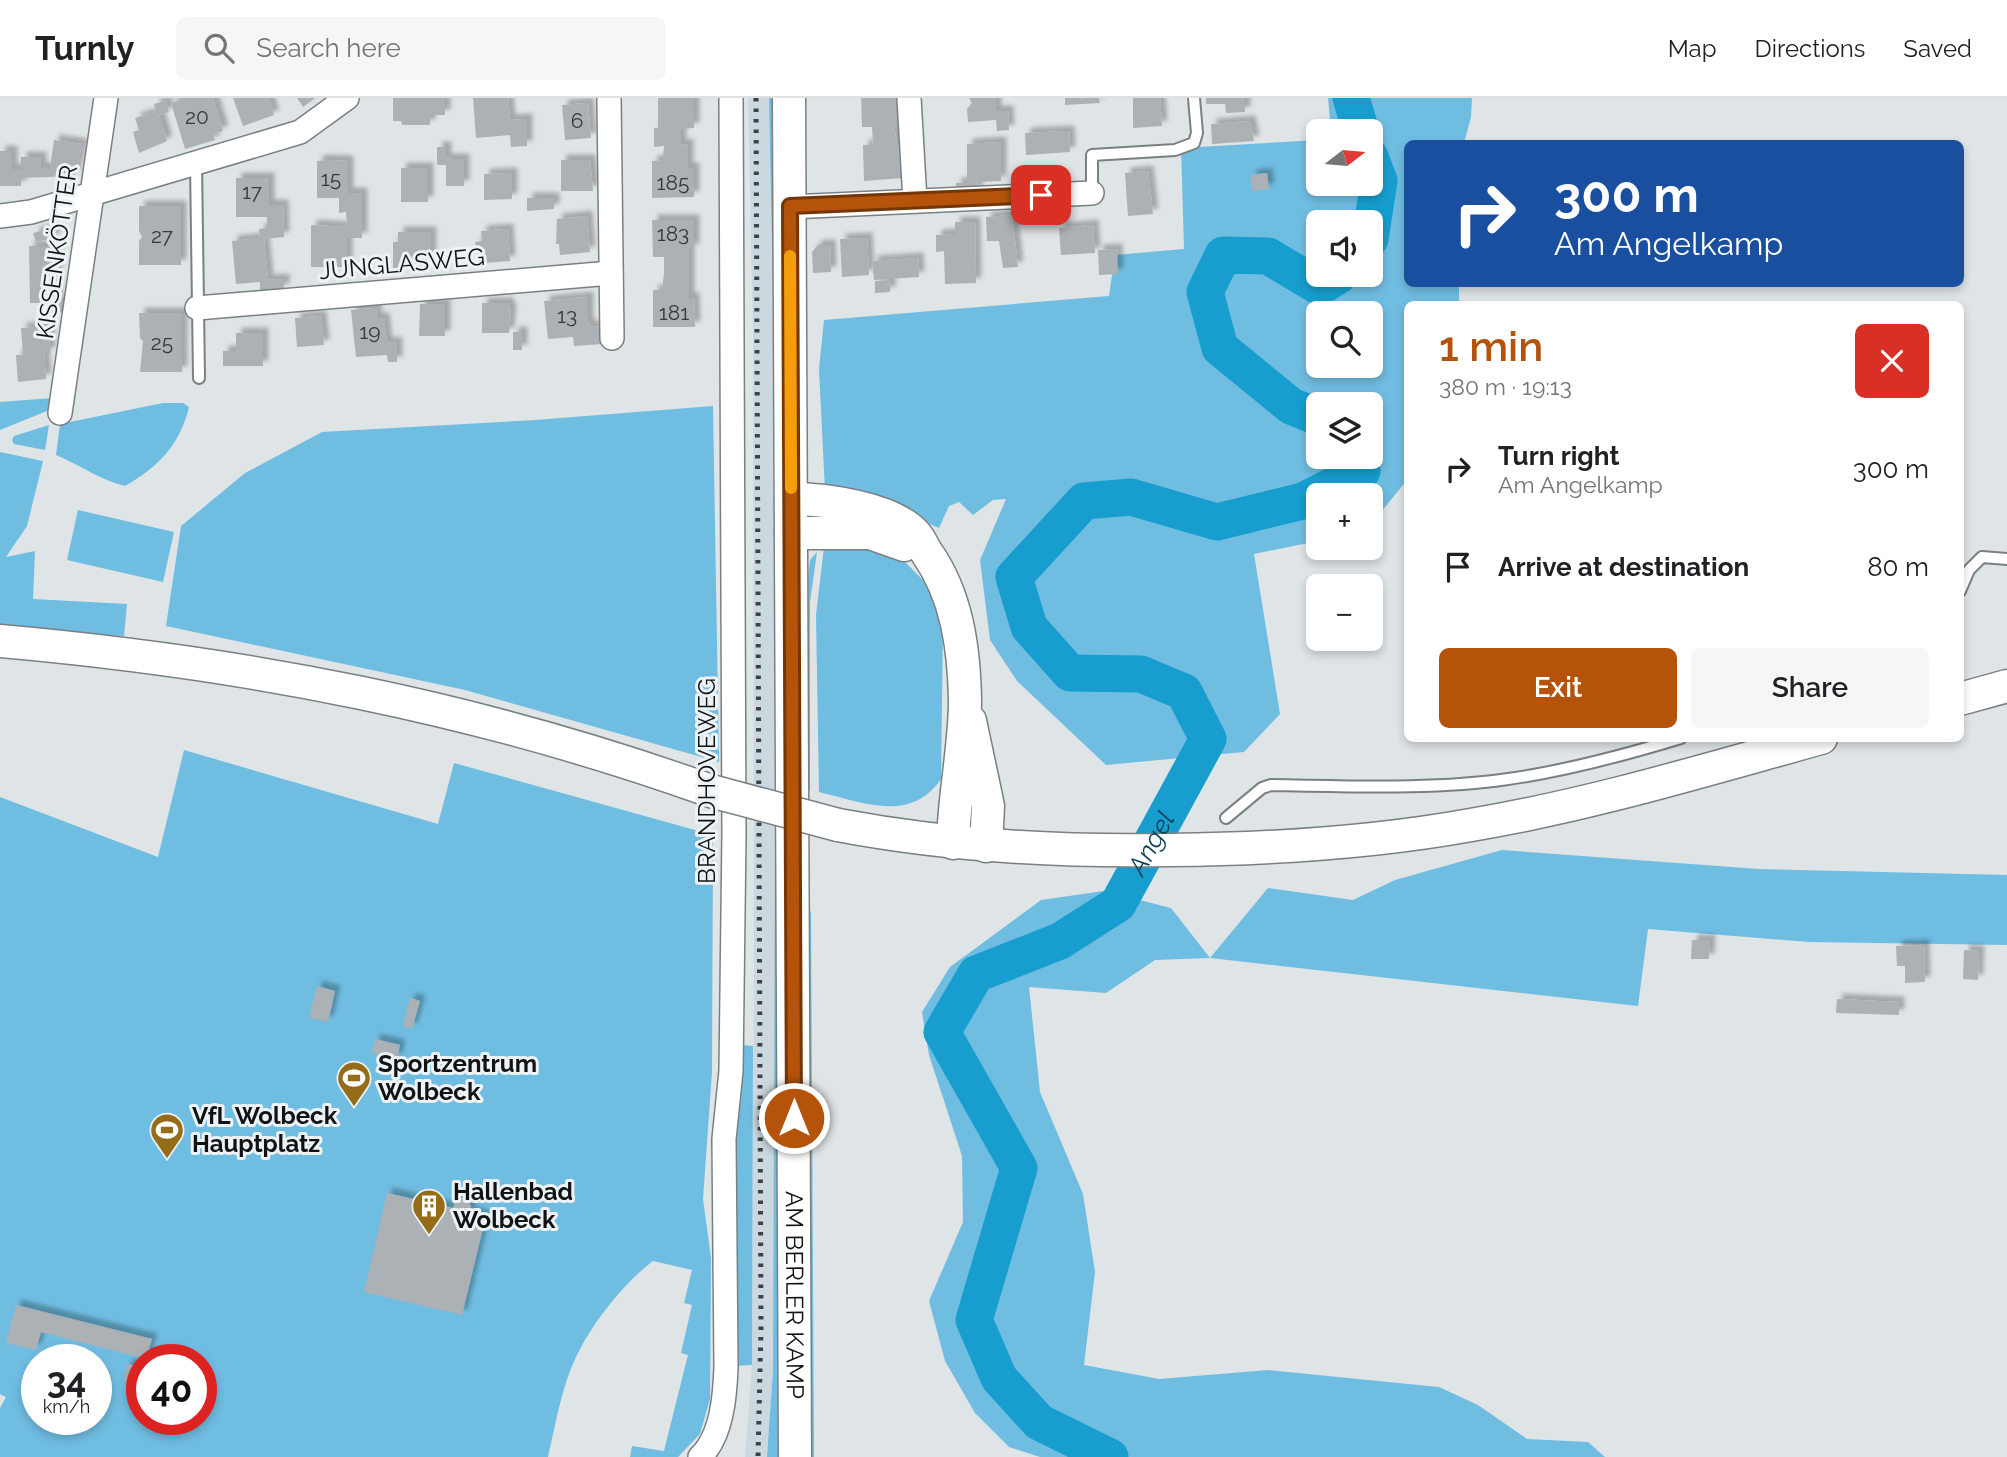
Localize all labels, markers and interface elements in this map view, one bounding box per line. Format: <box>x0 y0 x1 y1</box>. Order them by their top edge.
search box <box>176 17 666 80</box>
text: Turnly <box>35 29 134 68</box>
icon: search <box>200 29 238 67</box>
text: Search here <box>256 33 401 63</box>
text: Map <box>1668 34 1717 63</box>
text: Directions <box>1755 34 1865 63</box>
text: Saved <box>1903 34 1972 63</box>
house number: 20 <box>185 104 209 129</box>
house number: 6 <box>571 108 583 133</box>
north arrow <box>1306 119 1382 196</box>
map controls <box>1306 119 1383 651</box>
street label: KISSENKÖTTER <box>30 163 83 341</box>
pin <box>1011 165 1071 225</box>
house number: 15 <box>321 166 341 191</box>
text: 300 m <box>1554 166 1699 223</box>
icon: right <box>1439 168 1530 259</box>
house number: 185 <box>657 170 689 195</box>
icon: arrive <box>1022 176 1060 214</box>
house number: 17 <box>242 179 263 204</box>
button: sound <box>1306 210 1383 287</box>
house number: 183 <box>657 221 689 246</box>
house number: 27 <box>151 223 174 248</box>
text: Am Angelkamp <box>1554 225 1783 262</box>
street label: JUNGLASWEG <box>318 242 486 285</box>
house number: 181 <box>659 300 689 325</box>
button: search <box>1306 301 1383 378</box>
house number: 13 <box>557 303 577 328</box>
house number: 19 <box>359 319 381 344</box>
text: 1 min <box>1439 322 1543 371</box>
button: close <box>1855 324 1929 398</box>
house number: 25 <box>151 330 173 355</box>
text: 380 m · 19:13 <box>1439 373 1572 400</box>
button: layers <box>1306 392 1383 469</box>
text: Turn right <box>1498 441 1619 471</box>
icon: right <box>1439 450 1477 488</box>
text: 300 m <box>1853 454 1929 484</box>
text: Am Angelkamp <box>1498 471 1663 498</box>
button: + <box>1306 483 1383 560</box>
icon: arrive <box>1439 548 1477 586</box>
text: Arrive at destination <box>1498 552 1749 582</box>
text: 80 m <box>1867 552 1929 582</box>
button: − <box>1306 574 1383 651</box>
button: Exit <box>1439 648 1677 728</box>
button: Share <box>1691 648 1929 728</box>
street label: BRANDHOVEWEG <box>692 678 721 884</box>
water label: Angel <box>1121 806 1181 882</box>
place label: Sportzentrum Wolbeck <box>378 1049 537 1106</box>
sports icon: Sportzentrum Wolbeck <box>335 1059 373 1108</box>
position arrow <box>757 1081 831 1155</box>
place label: VfL Wolbeck Hauptplatz <box>192 1101 338 1158</box>
sports icon: VfL Wolbeck Hauptplatz <box>148 1111 186 1160</box>
place label: Hallenbad Wolbeck <box>453 1177 573 1234</box>
building icon: Hallenbad Wolbeck <box>410 1187 448 1236</box>
street label: AM BERLER KAMP <box>780 1191 810 1399</box>
speed limit sign: 40 <box>126 1344 217 1435</box>
text: 34 <box>47 1360 86 1401</box>
text: km/h <box>43 1396 90 1417</box>

